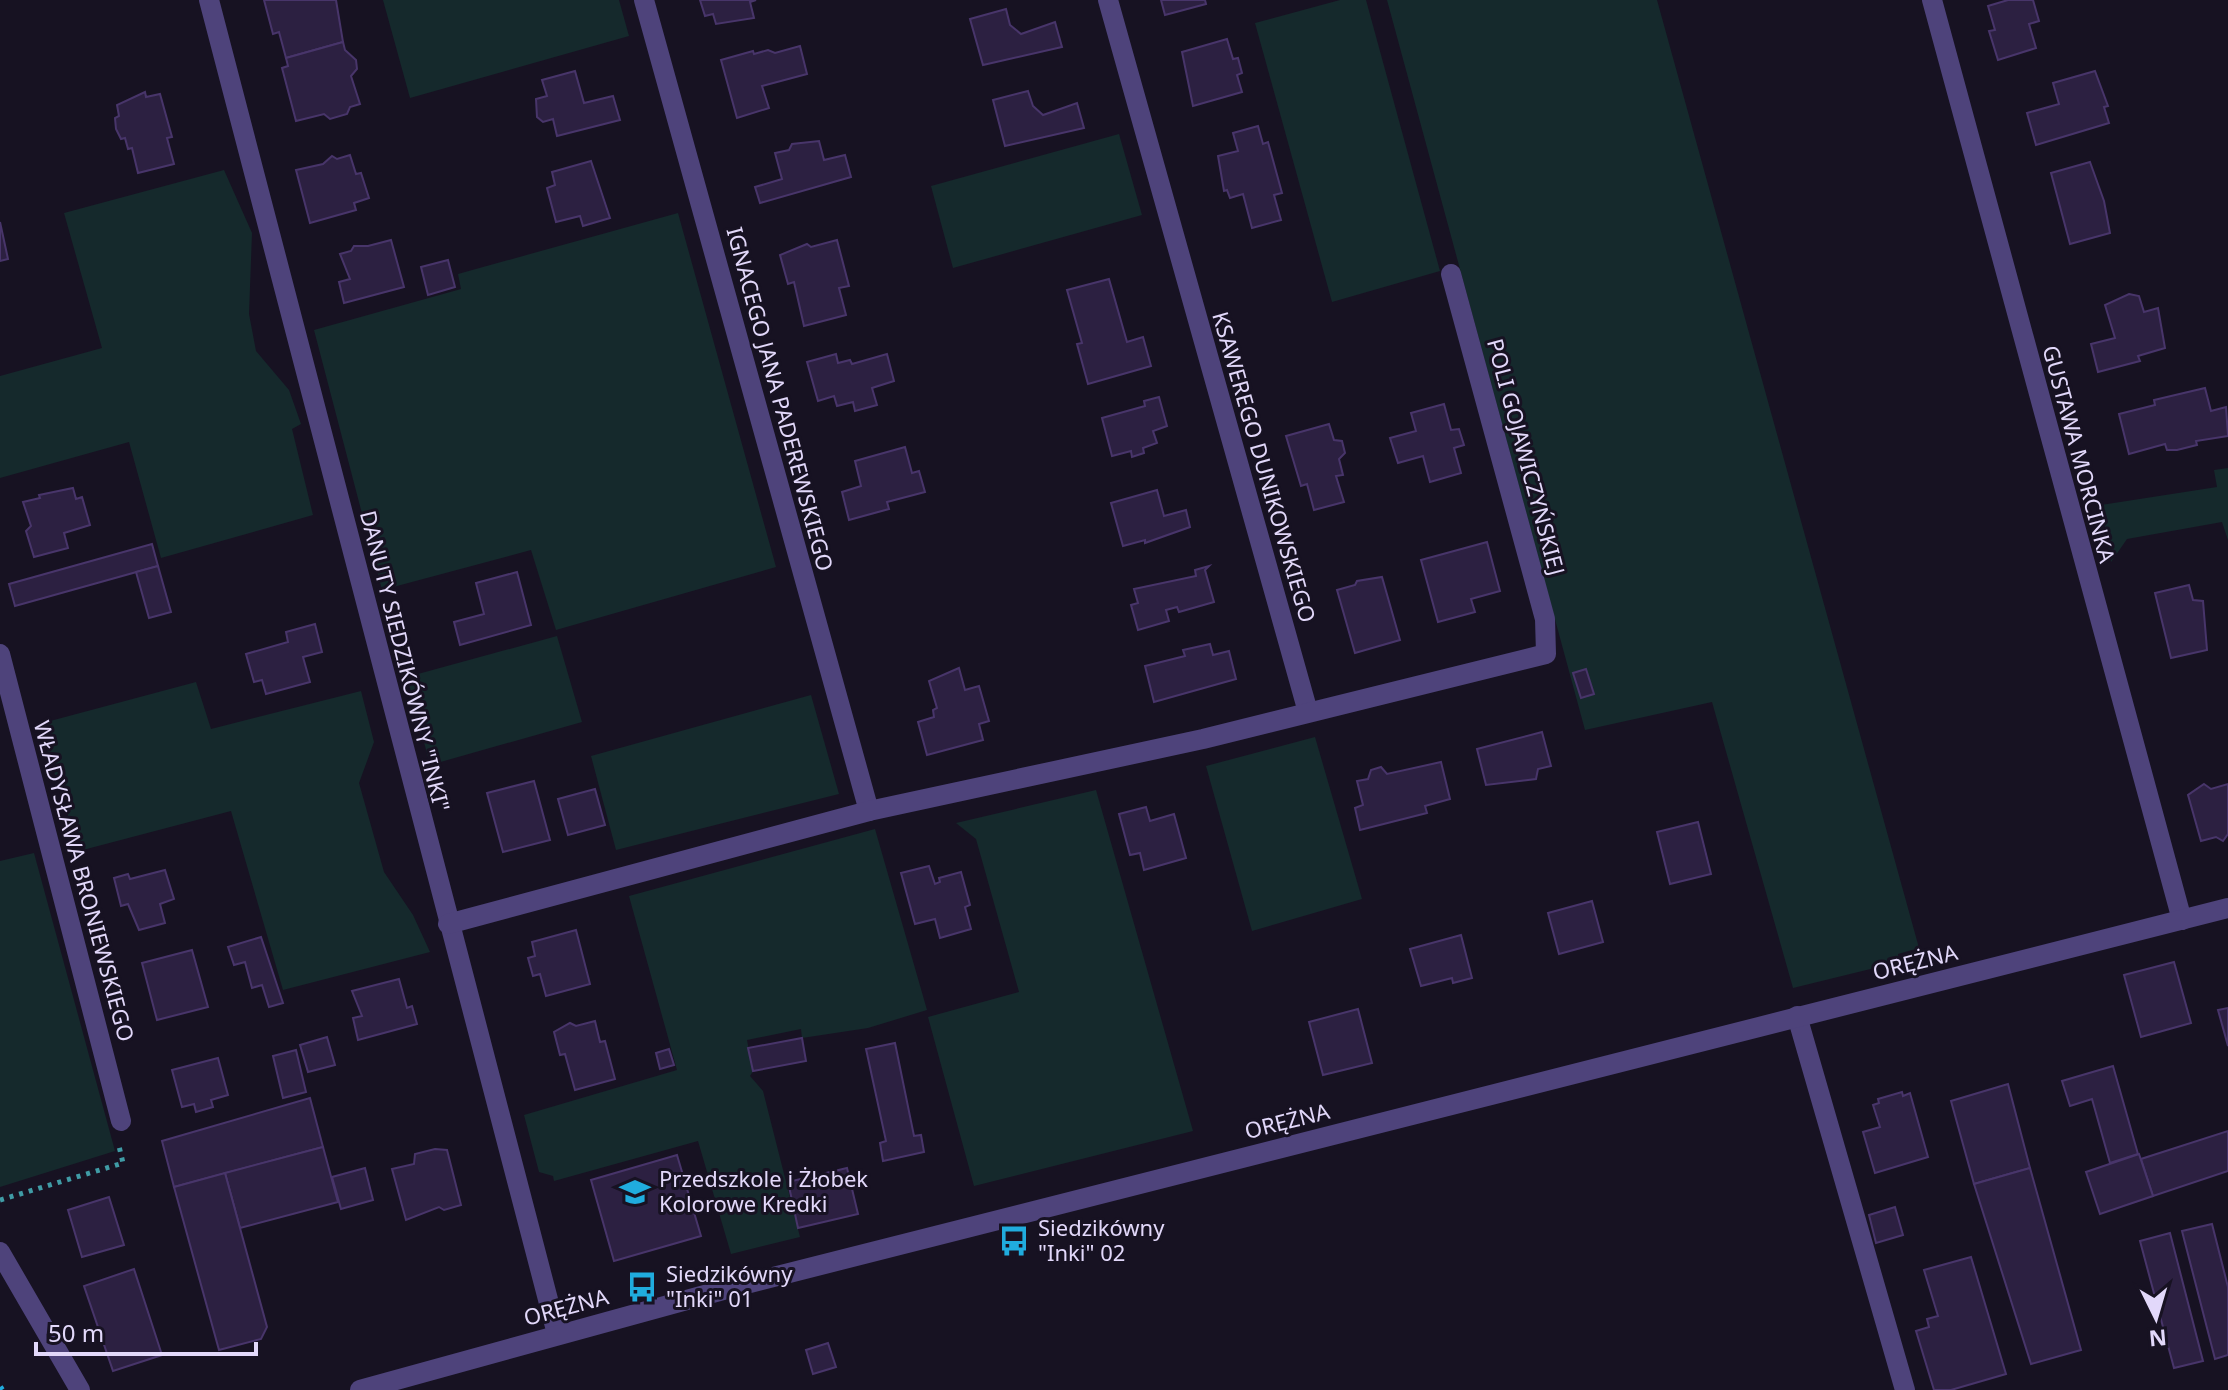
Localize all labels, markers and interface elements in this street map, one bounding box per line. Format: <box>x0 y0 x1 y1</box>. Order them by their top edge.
street label: IGNACEGO JANA PADEREWSKIEGO <box>721 223 841 574</box>
street label: KSAWEREGO DUNIKOWSKIEGO <box>1206 308 1324 626</box>
street label: POLI GOJAWICZYŃSKIEJ <box>1481 335 1573 578</box>
street label: GUSTAWA MORCINKA <box>2036 342 2124 567</box>
street label: DANUTY SIEDZIKÓWNY "INKI" <box>354 507 458 814</box>
street label: WŁADYSŁAWA BRONIEWSKIEGO <box>28 717 142 1045</box>
street label: ORĘŻNA <box>1869 936 1961 986</box>
street label: ORĘŻNA <box>1241 1095 1333 1145</box>
place label: Przedszkole i Żłobek Kolorowe Kredki <box>659 1163 868 1218</box>
school or university icon: Przedszkole i Żłobek Kolorowe Kredki <box>618 1175 652 1209</box>
place label: Siedzikówny "Inki" 02 <box>1038 1212 1165 1267</box>
bus stop icon: Siedzikówny "Inki" 02 <box>997 1224 1031 1258</box>
place label: Siedzikówny "Inki" 01 <box>666 1258 793 1313</box>
bus stop icon: Siedzikówny "Inki" 01 <box>625 1270 659 1304</box>
north arrow <box>2116 1278 2196 1358</box>
street label: ORĘŻNA <box>520 1280 612 1332</box>
scale bar <box>36 1306 256 1356</box>
text: 50 m <box>48 1316 104 1349</box>
text: N <box>2148 1323 2168 1355</box>

